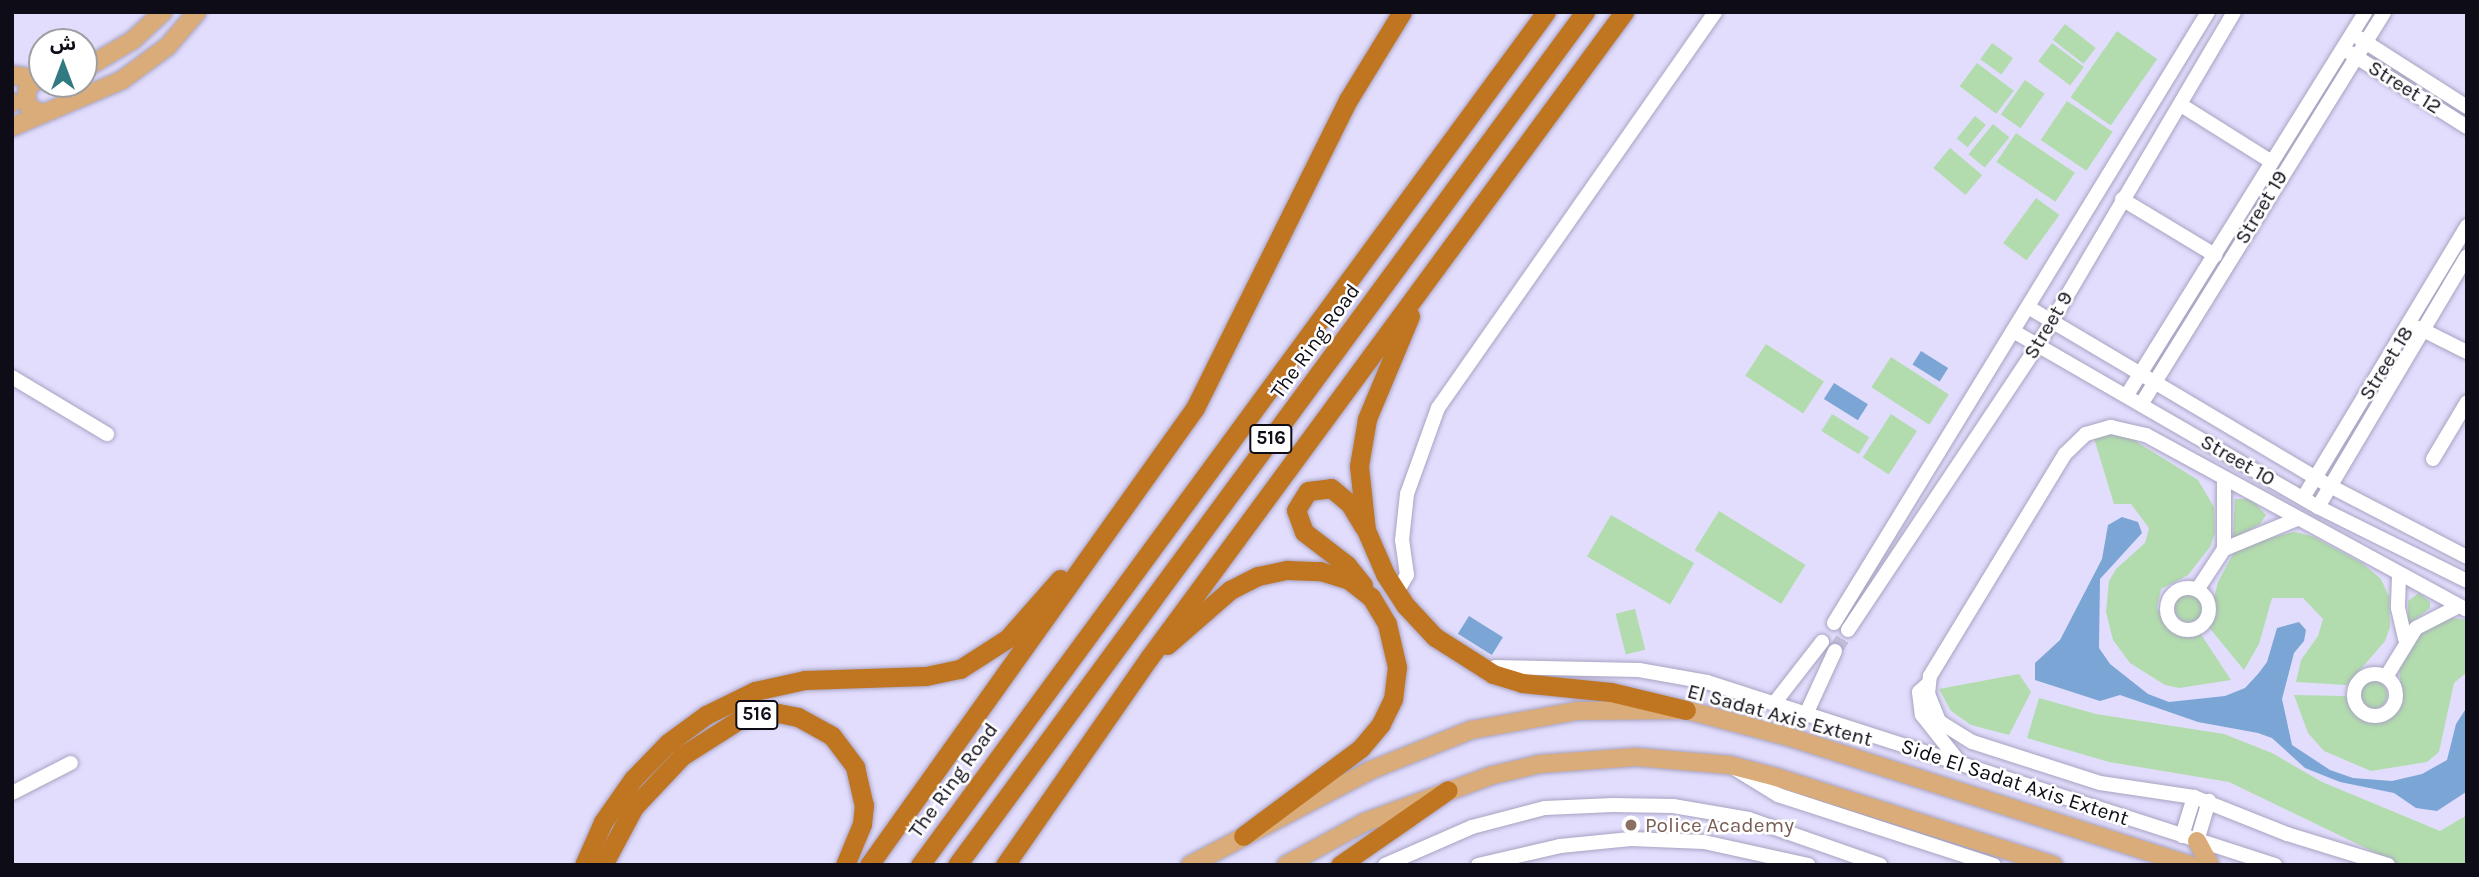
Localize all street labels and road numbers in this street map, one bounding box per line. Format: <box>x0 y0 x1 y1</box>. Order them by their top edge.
street label: Street 12 <box>2364 55 2446 119</box>
street label: Street 19 <box>2229 165 2293 249</box>
street label: The Ring Road <box>1265 279 1365 403</box>
street label: Street 9 <box>2018 286 2078 364</box>
street label: Street 18 <box>2353 321 2419 405</box>
road number: 516 <box>1248 424 1294 454</box>
street label: Street 10 <box>2196 429 2280 491</box>
street label: El Sadat Axis Extent <box>1685 678 1875 752</box>
road number: 516 <box>734 700 780 730</box>
street label: The Ring Road <box>903 718 1003 842</box>
street label: Side El Sadat Axis Extent <box>1898 733 2132 831</box>

